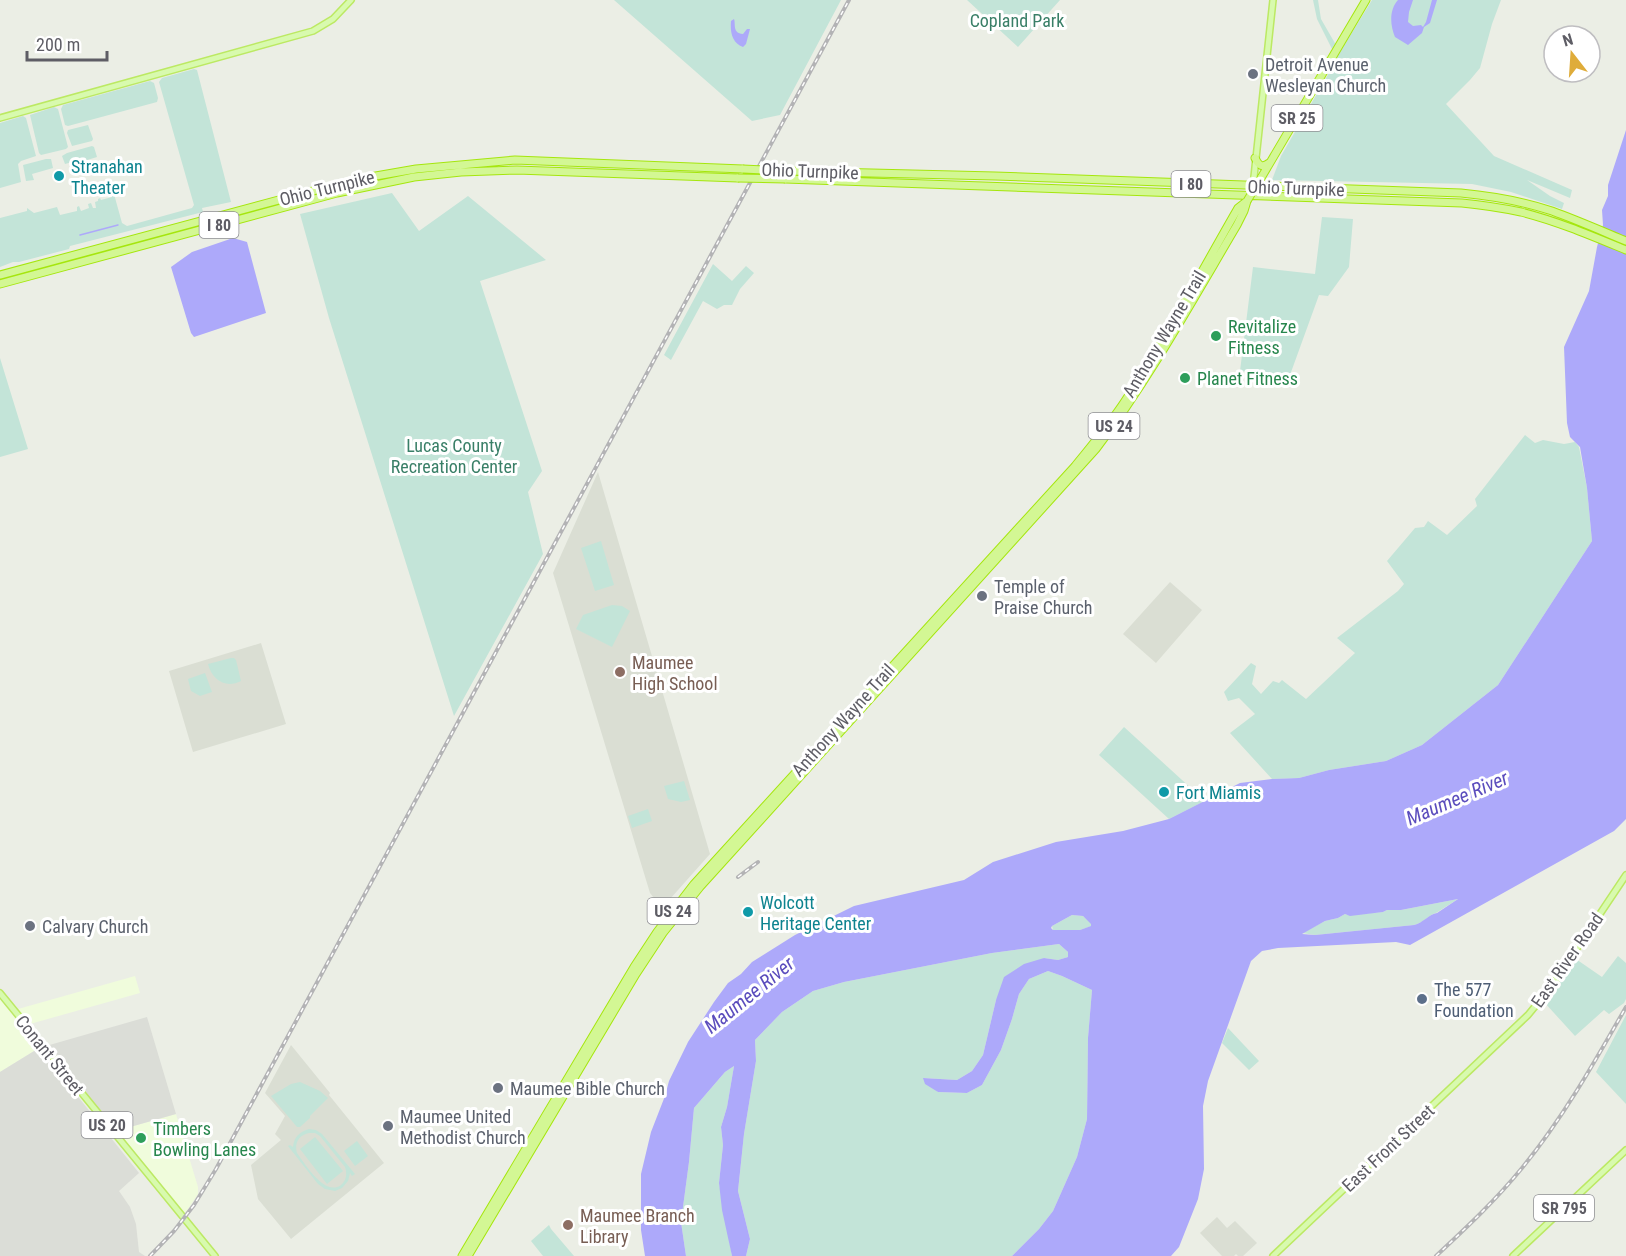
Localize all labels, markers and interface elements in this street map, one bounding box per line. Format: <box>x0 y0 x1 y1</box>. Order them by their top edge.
park label: Copland Park <box>970 10 1064 31</box>
scale bar <box>27 24 106 62</box>
north arrow <box>1542 24 1602 84</box>
text: N <box>1560 30 1575 51</box>
text: 200 m <box>36 34 80 55</box>
place label: Detroit Avenue Wesleyan Church <box>1265 54 1386 96</box>
marker: Detroit Avenue Wesleyan Church <box>1246 67 1260 81</box>
road number: SR 25 <box>1272 105 1322 131</box>
place label: Stranahan Theater <box>71 156 143 198</box>
street label: Ohio Turnpike <box>761 159 859 183</box>
street label: Ohio Turnpike <box>277 166 377 210</box>
marker: Stranahan Theater <box>52 169 66 183</box>
road number: I 80 <box>1172 171 1210 197</box>
street label: Ohio Turnpike <box>1247 176 1345 200</box>
road number: I 80 <box>200 212 238 238</box>
street label: Anthony Wayne Trail <box>1118 267 1210 401</box>
place label: Revitalize Fitness <box>1228 316 1296 358</box>
marker: Revitalize Fitness <box>1209 329 1223 343</box>
place label: Planet Fitness <box>1197 368 1298 389</box>
marker: Planet Fitness <box>1178 371 1192 385</box>
road number: US 24 <box>1088 413 1140 439</box>
park label: Lucas County Recreation Center <box>391 435 518 477</box>
place label: Temple of Praise Church <box>994 576 1093 618</box>
marker: Temple of Praise Church <box>975 589 989 603</box>
place label: Maumee High School <box>632 652 718 694</box>
street label: Anthony Wayne Trail <box>787 660 899 780</box>
marker: Maumee High School <box>613 665 627 679</box>
water label: Maumee River <box>1402 765 1513 830</box>
place label: Fort Miamis <box>1176 782 1261 803</box>
marker: Fort Miamis <box>1157 785 1171 799</box>
place label: Wolcott Heritage Center <box>760 892 872 934</box>
road number: US 24 <box>648 898 698 924</box>
marker: Wolcott Heritage Center <box>741 905 755 919</box>
street label: East River Road <box>1527 909 1607 1011</box>
place label: Calvary Church <box>42 916 148 937</box>
marker: Calvary Church <box>23 919 37 933</box>
water label: Maumee River <box>699 951 800 1038</box>
place label: The 577 Foundation <box>1434 979 1514 1021</box>
marker: The 577 Foundation <box>1415 992 1429 1006</box>
street label: Conant Street <box>11 1011 89 1099</box>
place label: Maumee Bible Church <box>510 1078 665 1099</box>
marker: Maumee Bible Church <box>491 1081 505 1095</box>
street label: East Front Street <box>1338 1100 1438 1196</box>
place label: Maumee United Methodist Church <box>400 1106 526 1148</box>
road number: US 20 <box>82 1112 132 1138</box>
place label: Timbers Bowling Lanes <box>153 1118 256 1160</box>
marker: Maumee United Methodist Church <box>381 1119 395 1133</box>
marker: Timbers Bowling Lanes <box>134 1131 148 1145</box>
road number: SR 795 <box>1534 1195 1594 1221</box>
place label: Maumee Branch Library <box>580 1205 695 1247</box>
marker: Maumee Branch Library <box>561 1218 575 1232</box>

